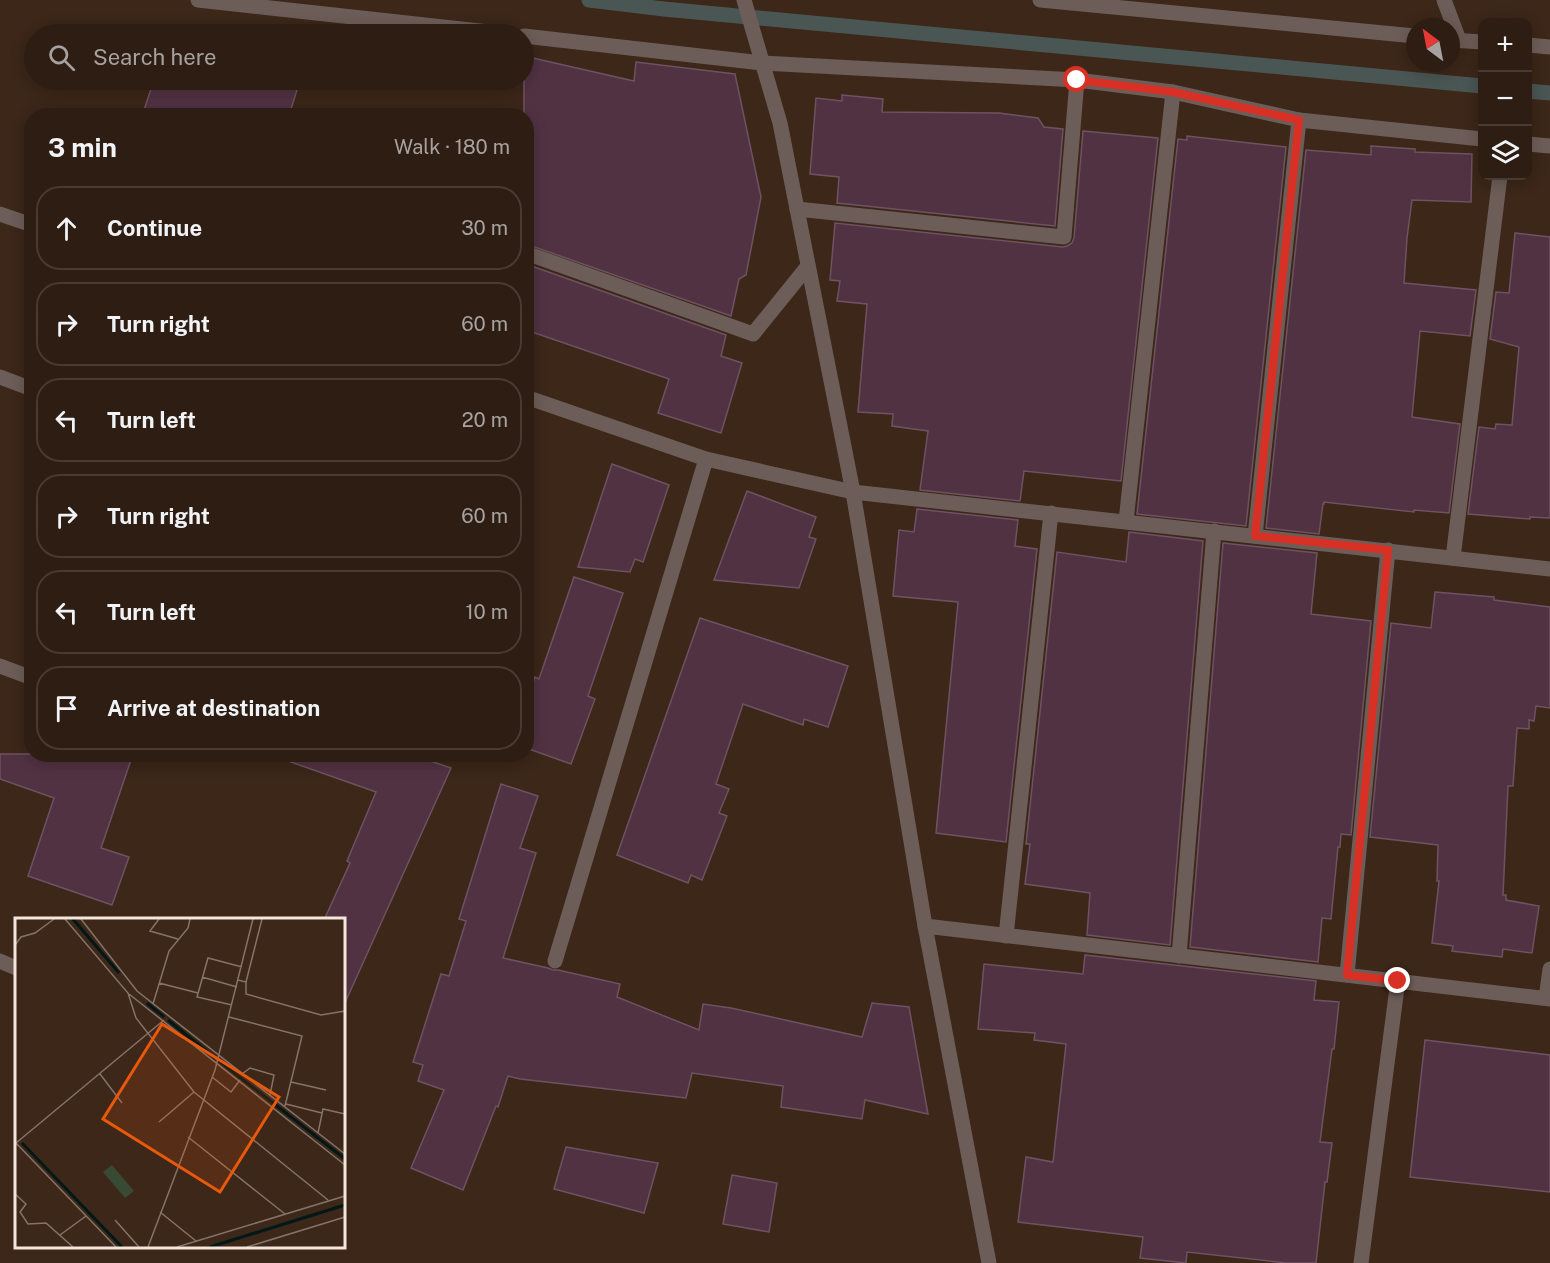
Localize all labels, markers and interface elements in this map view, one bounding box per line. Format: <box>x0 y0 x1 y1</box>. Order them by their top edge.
north arrow <box>1406 18 1460 72</box>
map controls <box>1478 18 1532 180</box>
button: + <box>1478 18 1532 72</box>
search box <box>24 24 534 90</box>
icon: search <box>45 41 78 74</box>
text: Search here <box>93 44 217 70</box>
route start <box>1063 66 1089 92</box>
button: − <box>1478 72 1532 126</box>
button: layers <box>1478 126 1532 180</box>
text: 3 min <box>48 132 117 163</box>
text: Walk · 180 m <box>394 135 510 159</box>
icon: ahead <box>50 212 83 245</box>
text: Continue <box>107 215 202 241</box>
text: 30 m <box>461 216 508 240</box>
icon: right <box>50 308 83 341</box>
text: Turn right <box>107 311 210 337</box>
text: 60 m <box>461 312 508 336</box>
icon: left <box>50 404 83 437</box>
text: Turn left <box>107 407 196 433</box>
text: 20 m <box>462 408 508 432</box>
icon: right <box>50 500 83 533</box>
text: Turn right <box>107 503 210 529</box>
text: 60 m <box>461 504 508 528</box>
icon: left <box>50 596 83 629</box>
text: Turn left <box>107 599 196 625</box>
text: 10 m <box>465 600 508 624</box>
icon: arrive <box>50 692 83 725</box>
text: Arrive at destination <box>107 695 320 721</box>
inset map <box>15 918 345 1248</box>
route end <box>1384 967 1410 993</box>

